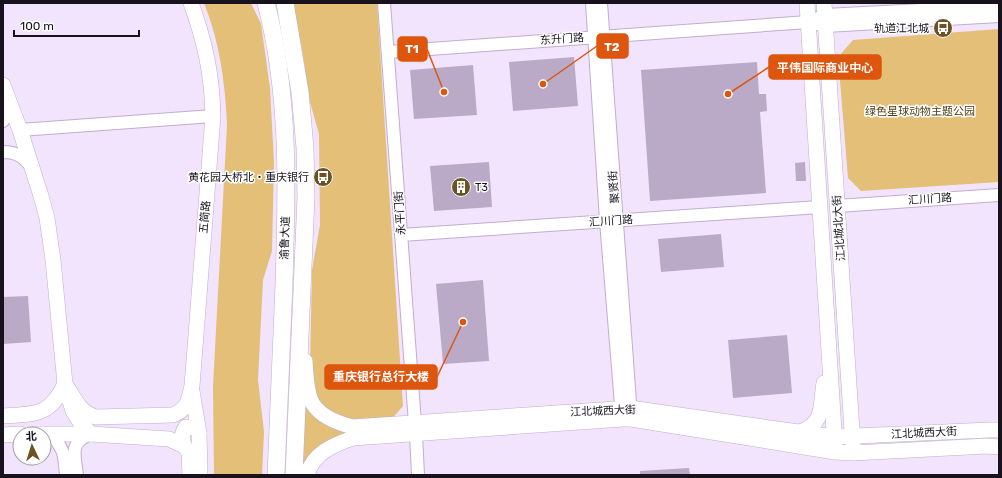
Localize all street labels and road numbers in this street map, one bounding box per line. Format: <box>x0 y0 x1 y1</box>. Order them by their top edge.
street label: 东升门路 <box>540 31 584 47</box>
street label: 聚贤街 <box>606 170 622 204</box>
street label: 永平门街 <box>392 191 408 235</box>
street label: 汇川门路 <box>908 191 952 207</box>
street label: 江北城北大街 <box>830 195 848 261</box>
street label: 五简路 <box>197 200 213 234</box>
street label: 汇川门路 <box>589 213 633 229</box>
street label: 渝鲁大道 <box>278 216 292 260</box>
street label: 江北城西大街 <box>570 403 636 419</box>
street label: 江北城西大街 <box>891 425 957 441</box>

